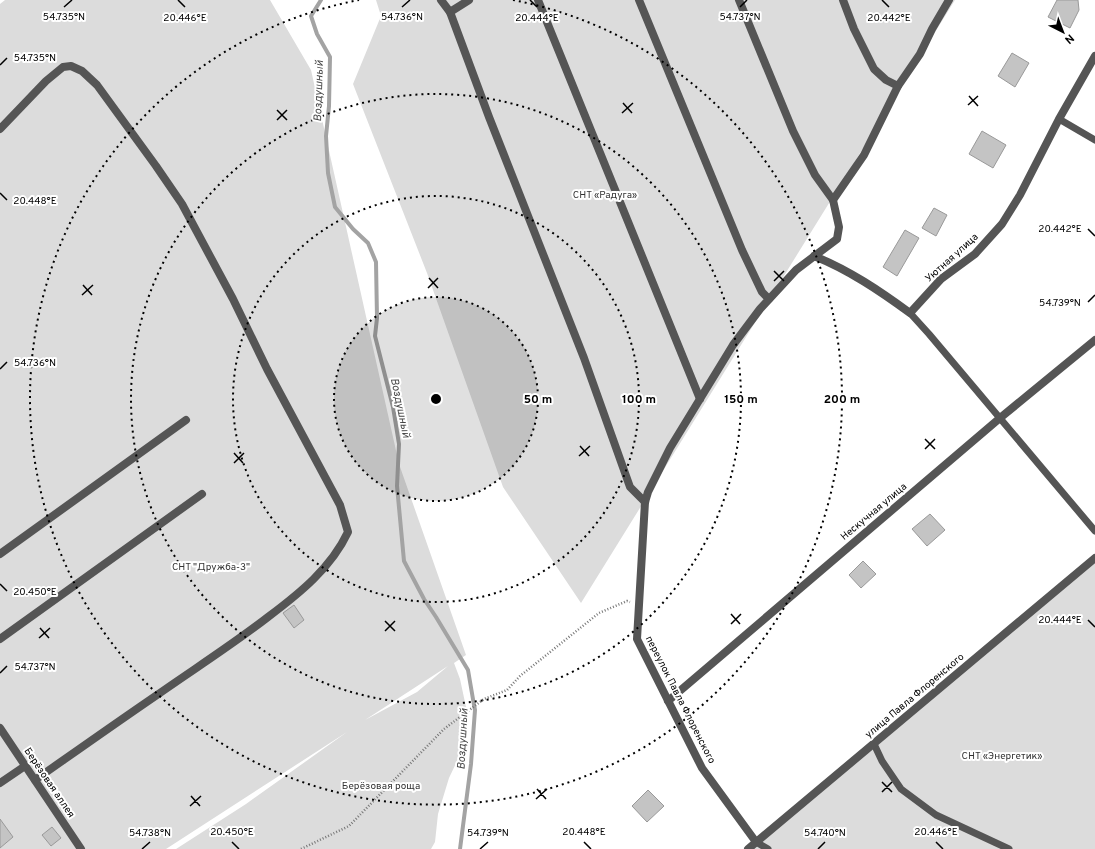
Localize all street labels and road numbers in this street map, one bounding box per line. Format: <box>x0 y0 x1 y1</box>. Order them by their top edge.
street label: Уютная улица <box>923 231 981 285</box>
street label: Нескучная улица <box>838 481 910 543</box>
street label: переулок Павла Флоренского <box>642 634 718 766</box>
street label: улица Павла Флоренского <box>863 650 968 741</box>
street label: Берёзовая аллея <box>21 745 77 821</box>

